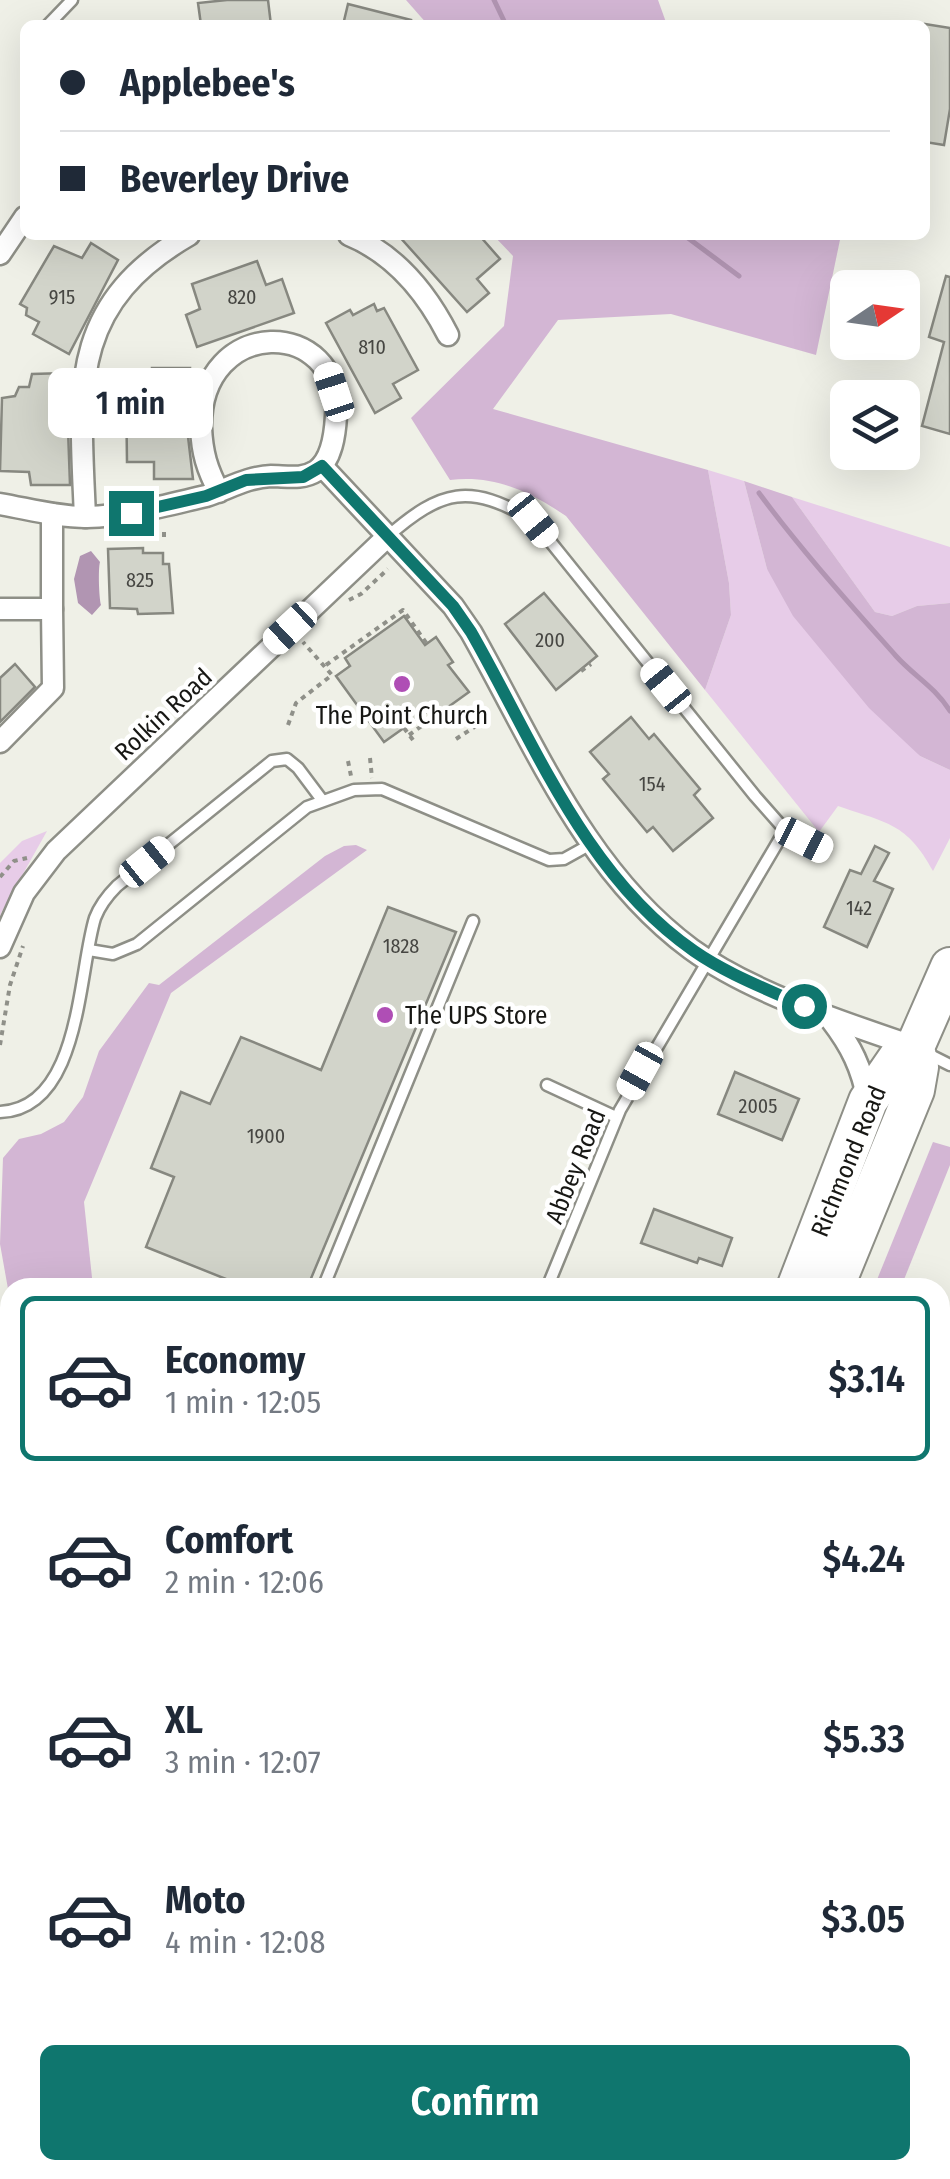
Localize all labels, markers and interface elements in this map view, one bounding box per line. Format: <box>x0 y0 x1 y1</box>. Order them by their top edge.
text: Applebee's <box>120 60 295 106</box>
text: Beverley Drive <box>120 156 349 202</box>
north arrow <box>830 270 920 360</box>
map controls <box>830 270 920 470</box>
house number: 915 <box>49 285 75 309</box>
house number: 820 <box>227 285 257 309</box>
house number: 810 <box>358 335 386 359</box>
car <box>310 359 358 425</box>
callout: 1 min <box>48 368 214 438</box>
button: layers <box>830 380 920 470</box>
text: 1 min <box>96 384 165 422</box>
car <box>502 487 564 553</box>
route end <box>109 491 154 536</box>
house number: 825 <box>126 568 154 592</box>
car <box>258 597 322 659</box>
house number: 200 <box>535 628 565 652</box>
car <box>635 653 697 719</box>
street label: Rolkin Road <box>109 662 218 767</box>
marker: The Point Church <box>391 673 413 695</box>
place label: The Point Church <box>316 701 488 731</box>
house number: 154 <box>639 772 666 796</box>
car <box>770 813 838 867</box>
car <box>114 831 180 893</box>
house number: 142 <box>846 896 872 920</box>
house number: 1828 <box>383 934 419 958</box>
route start <box>782 984 827 1029</box>
place label: The UPS Store <box>405 1001 547 1031</box>
marker: The UPS Store <box>374 1004 396 1026</box>
car <box>612 1037 668 1105</box>
street label: Richmond Road <box>805 1081 893 1241</box>
house number: 2005 <box>739 1094 777 1118</box>
street label: Abbey Road <box>539 1105 612 1228</box>
house number: 1900 <box>247 1124 285 1148</box>
icon: car <box>45 1334 135 1424</box>
text: Economy <box>165 1337 305 1383</box>
text: $3.14 <box>829 1356 905 1402</box>
text: 1 min · 12:05 <box>165 1383 321 1421</box>
icon: car <box>45 1514 135 1604</box>
text: Comfort <box>165 1517 293 1563</box>
text: $4.24 <box>822 1536 905 1582</box>
text: 2 min · 12:06 <box>165 1563 324 1601</box>
icon: car <box>45 1694 135 1784</box>
text: XL <box>165 1697 203 1743</box>
text: $5.33 <box>823 1716 905 1762</box>
text: 3 min · 12:07 <box>165 1743 321 1781</box>
icon: car <box>45 1874 135 1964</box>
text: Moto <box>165 1877 246 1923</box>
text: $3.05 <box>821 1896 905 1942</box>
text: 4 min · 12:08 <box>165 1923 325 1961</box>
button: Confirm <box>40 2045 910 2160</box>

